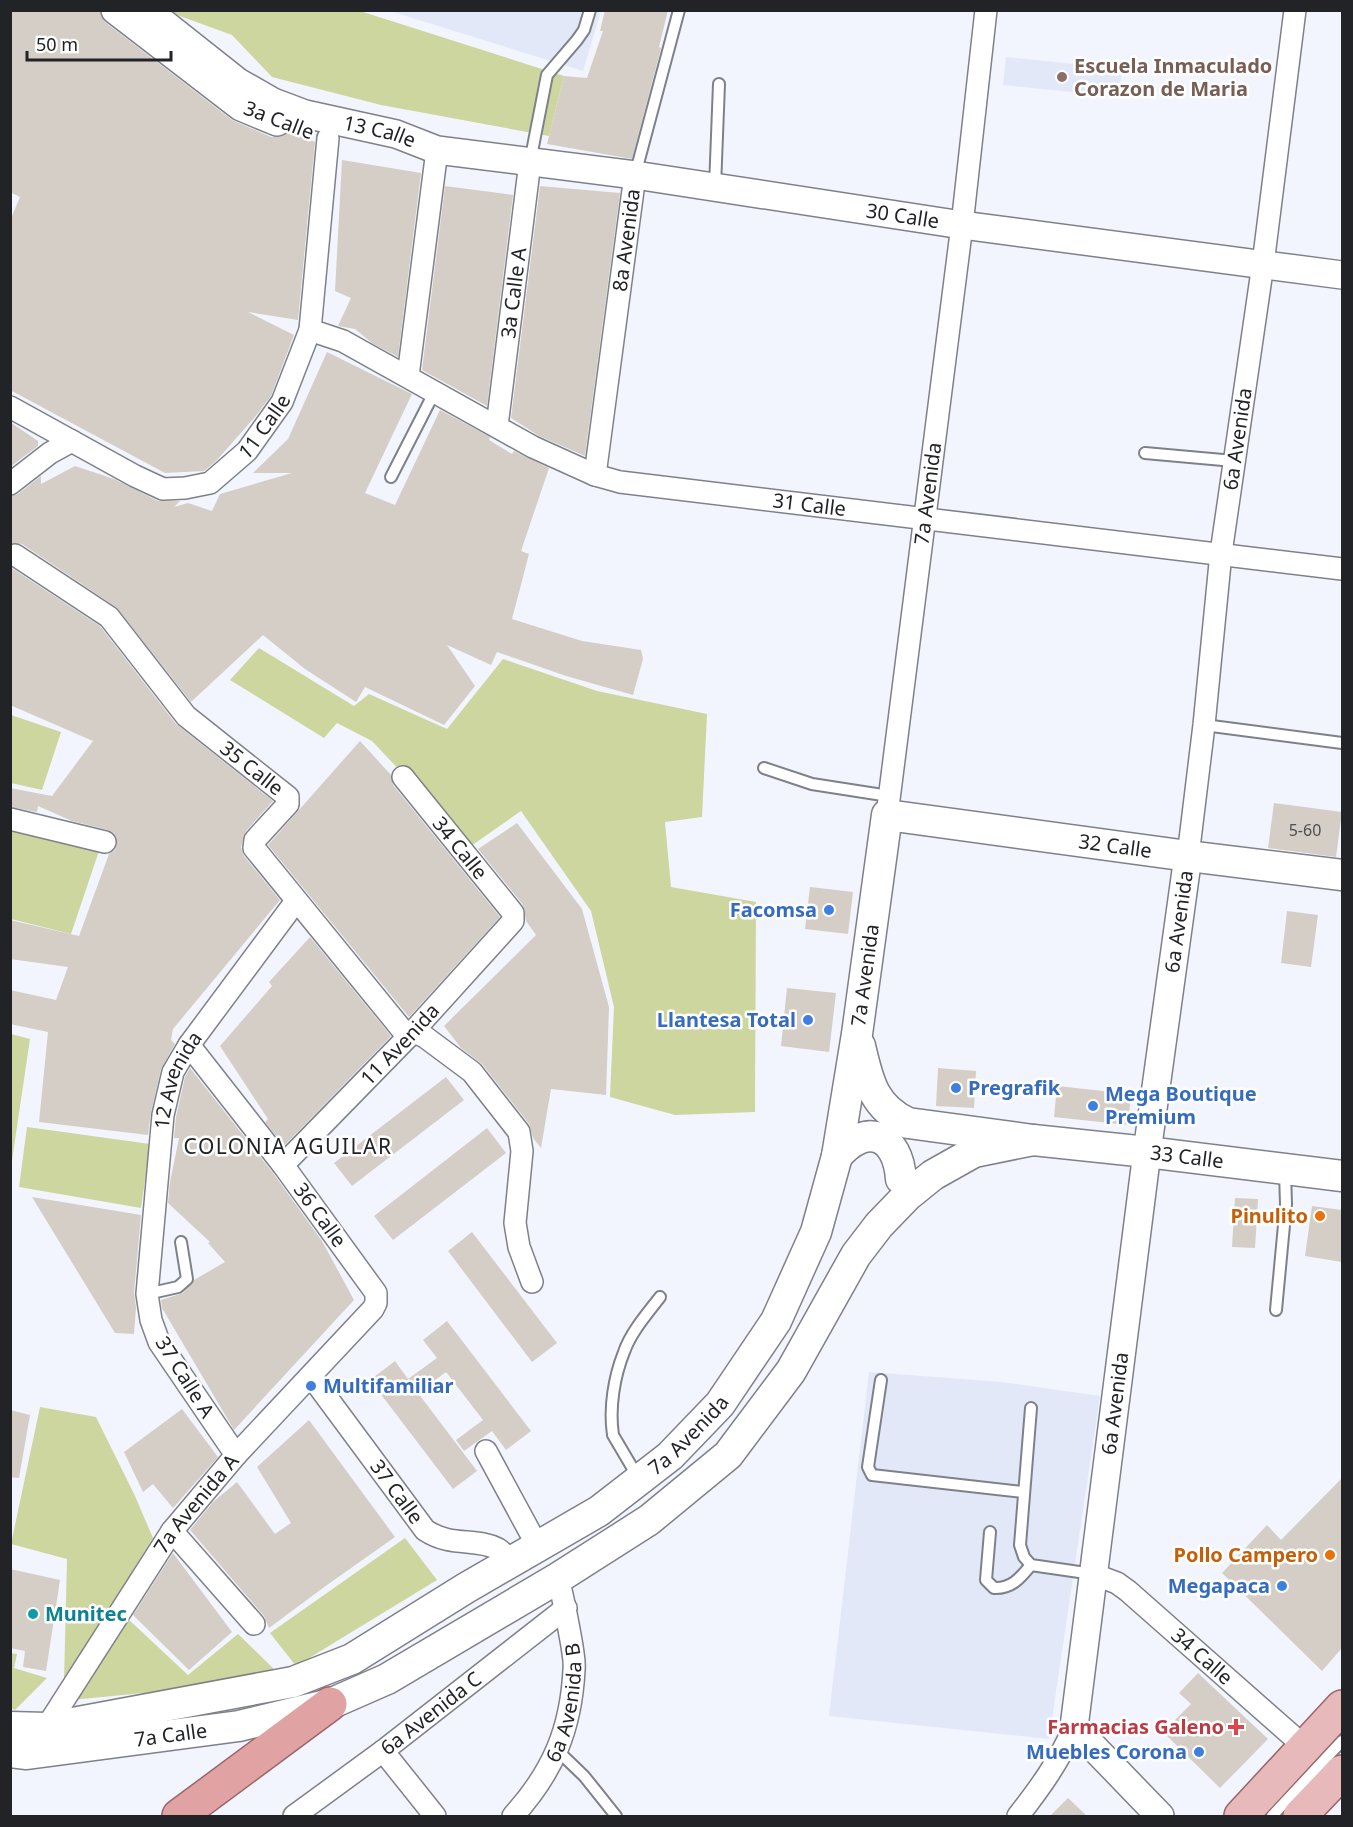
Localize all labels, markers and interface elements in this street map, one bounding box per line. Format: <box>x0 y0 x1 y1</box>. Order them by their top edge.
scale bar <box>27 24 171 62</box>
text: 50 m <box>36 32 78 56</box>
place label: Escuela Inmaculado Corazon de Maria <box>1074 52 1272 102</box>
marker: Escuela Inmaculado Corazon de Maria <box>1055 70 1069 84</box>
street label: 3a Calle <box>240 94 318 145</box>
street label: 13 Calle <box>341 109 420 153</box>
street label: 8a Avenida <box>606 187 646 293</box>
street label: 30 Calle <box>864 197 941 234</box>
street label: 3a Calle A <box>494 246 532 340</box>
street label: 6a Avenida <box>1216 386 1258 492</box>
street label: 11 Calle <box>233 391 296 465</box>
street label: 7a Avenida <box>907 441 947 546</box>
street label: 31 Calle <box>771 487 848 522</box>
street label: 35 Calle <box>215 734 289 801</box>
street label: 34 Calle <box>427 811 494 885</box>
house number: 5-60 <box>1289 819 1321 841</box>
street label: 32 Calle <box>1077 827 1154 864</box>
street label: 6a Avenida <box>1158 869 1199 974</box>
place label: Facomsa <box>730 896 817 923</box>
marker: Facomsa <box>822 903 836 917</box>
street label: 7a Avenida <box>844 922 885 1028</box>
street label: 11 Avenida <box>354 997 445 1091</box>
place label: Llantesa Total <box>657 1006 796 1033</box>
marker: Llantesa Total <box>801 1013 815 1027</box>
street label: 12 Avenida <box>148 1025 208 1130</box>
place label: Pregrafik <box>968 1074 1061 1101</box>
place label: Mega Boutique Premium <box>1105 1080 1257 1130</box>
marker: Pregrafik <box>949 1081 963 1095</box>
marker: Mega Boutique Premium <box>1086 1099 1100 1113</box>
district label: COLONIA AGUILAR <box>184 1132 392 1160</box>
street label: 33 Calle <box>1149 1139 1225 1174</box>
street label: 36 Calle <box>288 1177 353 1252</box>
place label: Pinulito <box>1230 1202 1308 1229</box>
marker: Pinulito <box>1313 1209 1327 1223</box>
street label: 37 Calle A <box>150 1331 221 1423</box>
street label: 6a Avenida <box>1095 1350 1134 1456</box>
place label: Multifamiliar <box>323 1372 454 1399</box>
marker: Multifamiliar <box>304 1379 318 1393</box>
street label: 7a Avenida <box>642 1390 735 1481</box>
street label: 7a Avenida A <box>147 1448 244 1559</box>
street label: 37 Calle <box>364 1454 430 1529</box>
place label: Pollo Campero <box>1174 1541 1318 1568</box>
marker: Pollo Campero <box>1323 1548 1337 1562</box>
place label: Megapaca <box>1168 1572 1270 1599</box>
marker: Megapaca <box>1275 1579 1289 1593</box>
place label: Munitec <box>45 1600 127 1627</box>
marker: Munitec <box>26 1607 40 1621</box>
street label: 34 Calle <box>1166 1621 1239 1690</box>
street label: 6a Avenida B <box>539 1641 587 1767</box>
street label: 6a Avenida C <box>375 1665 487 1761</box>
place label: Farmacias Galeno <box>1047 1713 1224 1740</box>
street label: 7a Calle <box>132 1716 209 1753</box>
marker: Farmacias Galeno <box>1229 1720 1243 1734</box>
place label: Muebles Corona <box>1026 1738 1187 1765</box>
marker: Muebles Corona <box>1192 1745 1206 1759</box>

